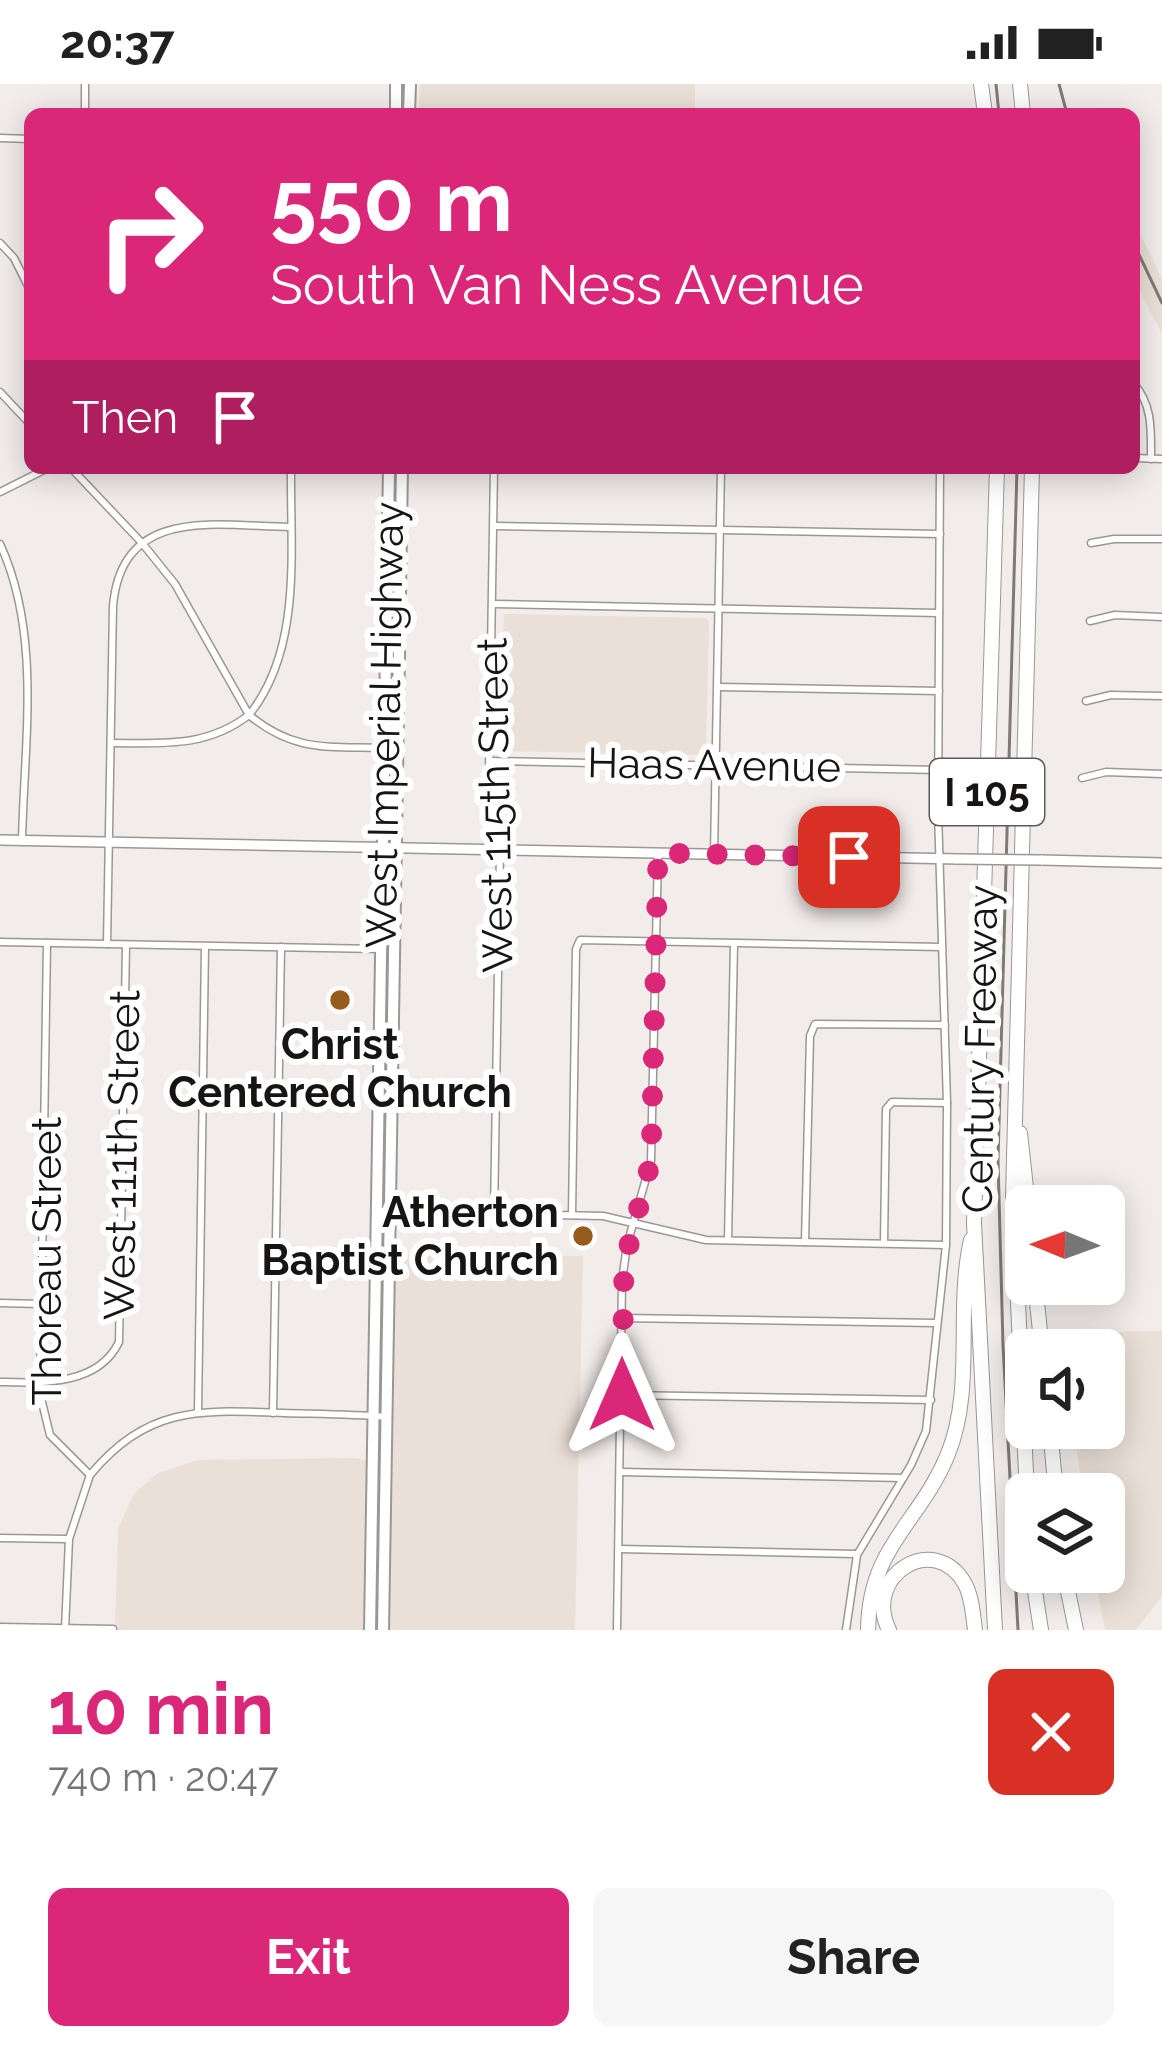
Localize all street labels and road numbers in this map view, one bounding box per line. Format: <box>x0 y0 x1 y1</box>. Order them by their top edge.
street label: West Imperial Highway <box>357 501 413 949</box>
street label: West 115th Street <box>468 637 522 973</box>
street label: Haas Avenue <box>587 738 841 792</box>
road number: I 105 <box>930 759 1044 825</box>
street label: Century Freeway <box>953 884 1007 1214</box>
street label: West 111th Street <box>95 989 149 1321</box>
street label: Thoreau Street <box>22 1117 71 1405</box>

